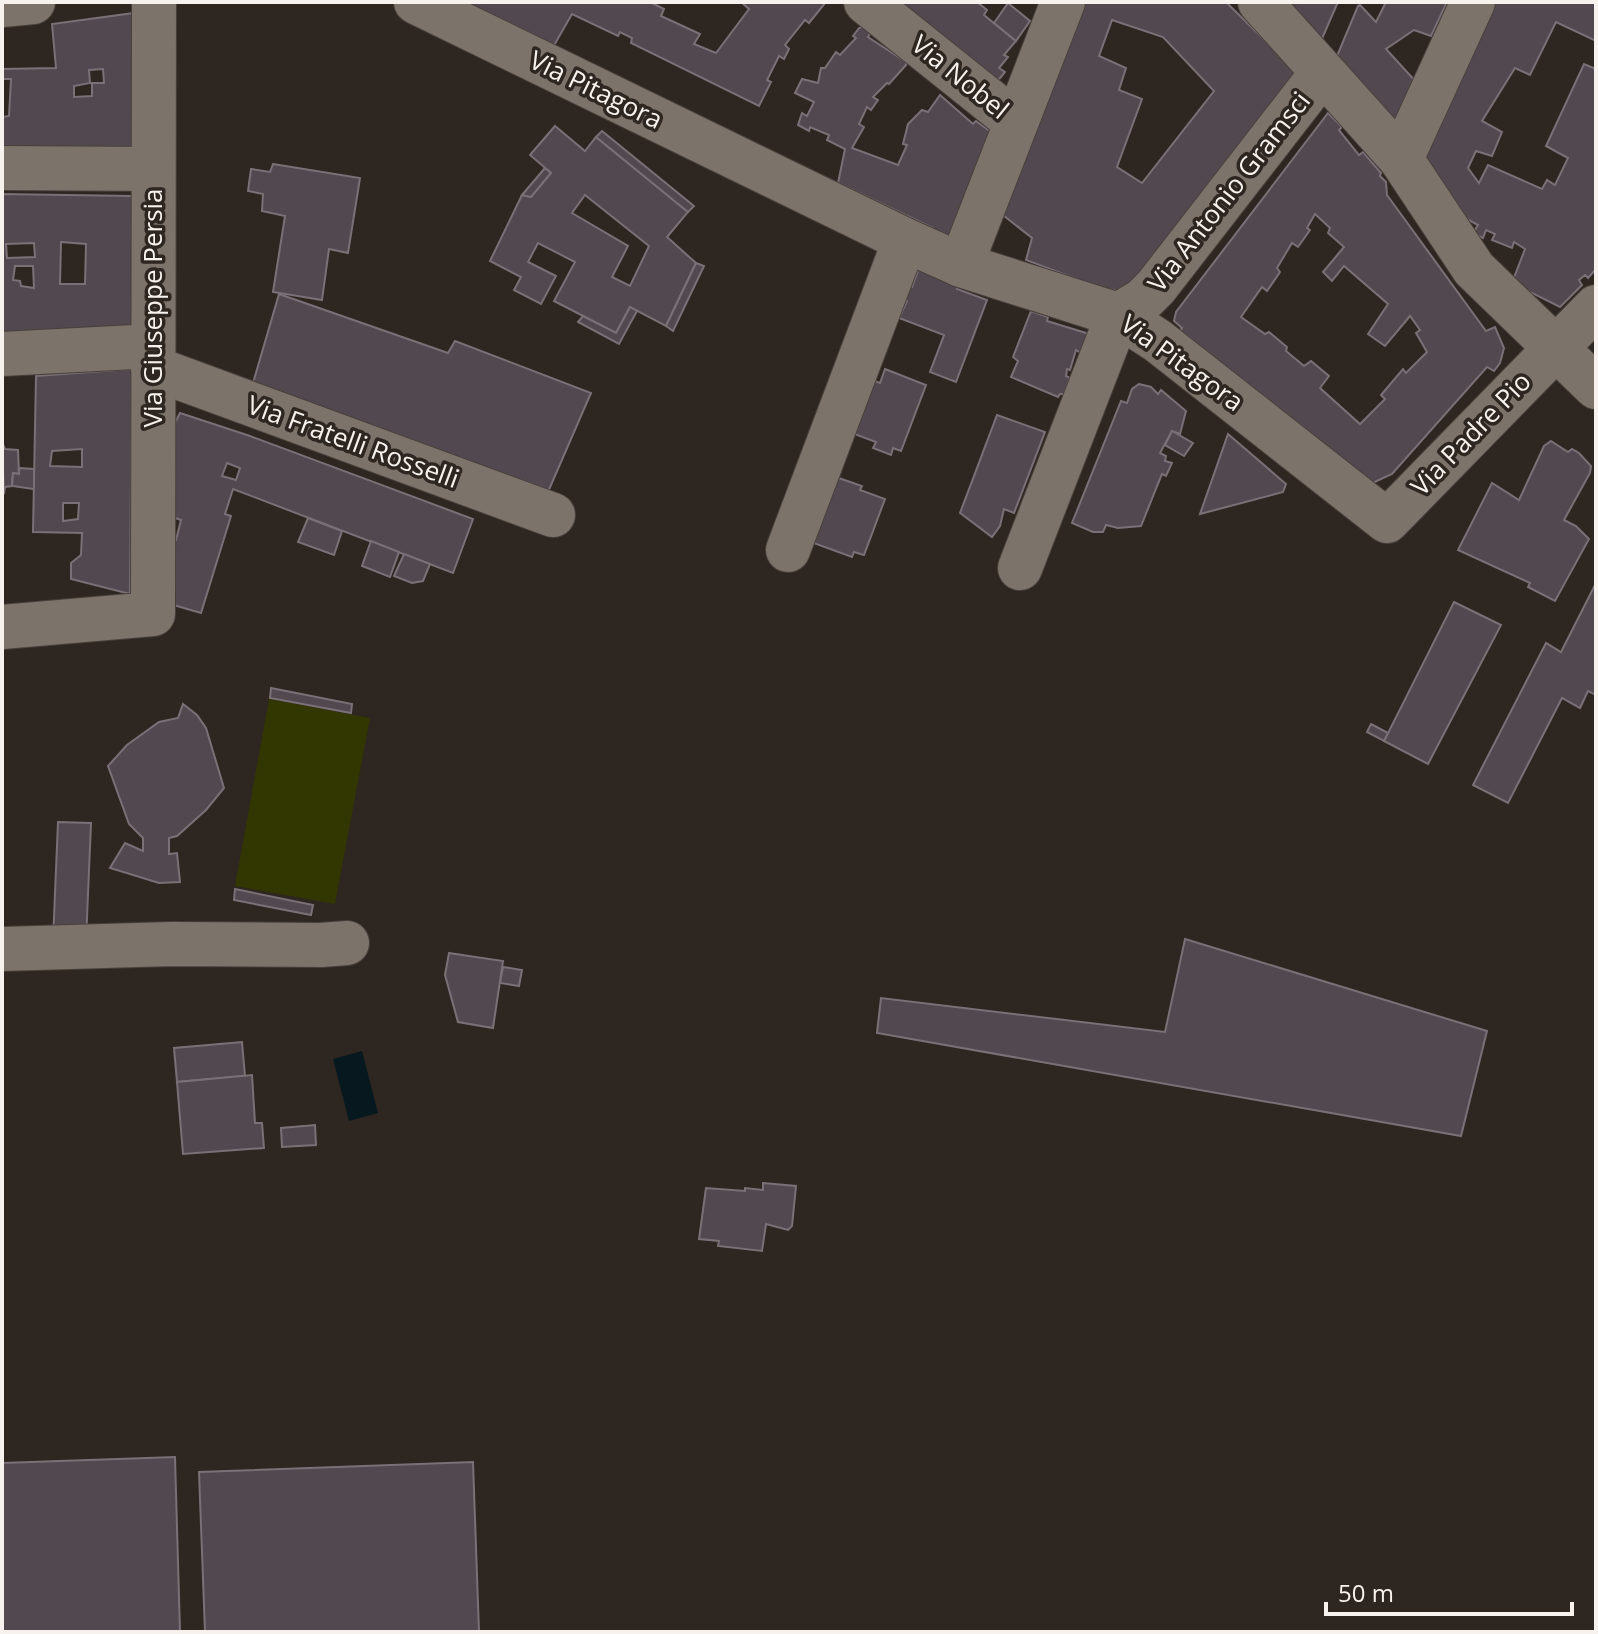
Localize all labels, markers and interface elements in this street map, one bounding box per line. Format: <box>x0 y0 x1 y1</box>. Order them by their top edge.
street label: Via Nobel <box>904 26 1017 127</box>
street label: Via Pitagora <box>524 41 669 137</box>
street label: Via Antonio Gramsci <box>1139 84 1318 299</box>
street label: Via Giuseppe Persia <box>134 188 170 428</box>
street label: Via Pitagora <box>1114 305 1251 419</box>
street label: Via Padre Pio <box>1402 364 1538 503</box>
street label: Via Fratelli Rosselli <box>242 386 464 496</box>
scale bar <box>1326 1566 1572 1616</box>
text: 50 m <box>1338 1576 1394 1609</box>

